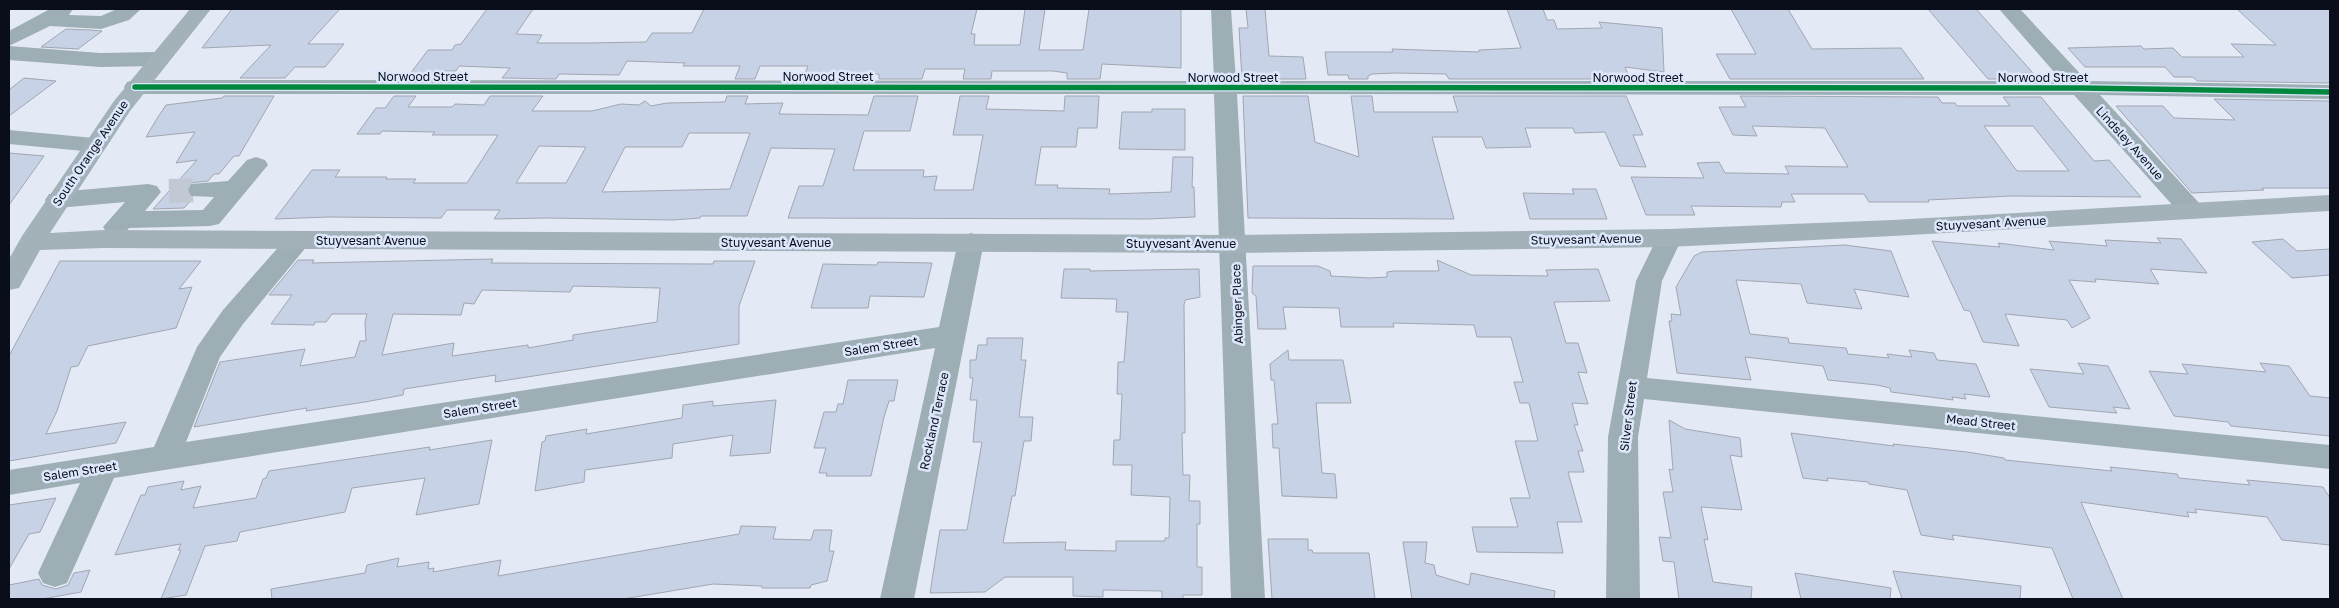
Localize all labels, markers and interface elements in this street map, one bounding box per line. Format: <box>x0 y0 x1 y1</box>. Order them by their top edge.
street label: Norwood Street <box>377 69 469 84</box>
street label: Norwood Street <box>782 69 874 84</box>
street label: Norwood Street <box>1187 70 1279 85</box>
street label: Norwood Street <box>1592 70 1684 85</box>
street label: Norwood Street <box>1997 70 2089 85</box>
street label: South Orange Avenue <box>49 97 131 209</box>
street label: Lindsley Avenue <box>2093 103 2167 183</box>
street label: Stuyvesant Avenue <box>1935 213 2047 233</box>
street label: Stuyvesant Avenue <box>1531 231 1641 247</box>
street label: Stuyvesant Avenue <box>316 233 426 248</box>
street label: Stuyvesant Avenue <box>721 235 831 250</box>
street label: Stuyvesant Avenue <box>1126 236 1236 251</box>
street label: Abinger Place <box>1228 264 1246 344</box>
street label: Salem Street <box>843 333 919 359</box>
street label: Rockland Terrace <box>916 371 952 471</box>
street label: Silver Street <box>1616 380 1640 452</box>
street label: Salem Street <box>442 395 518 421</box>
street label: Mead Street <box>1945 411 2017 433</box>
street label: Salem Street <box>42 458 118 484</box>

